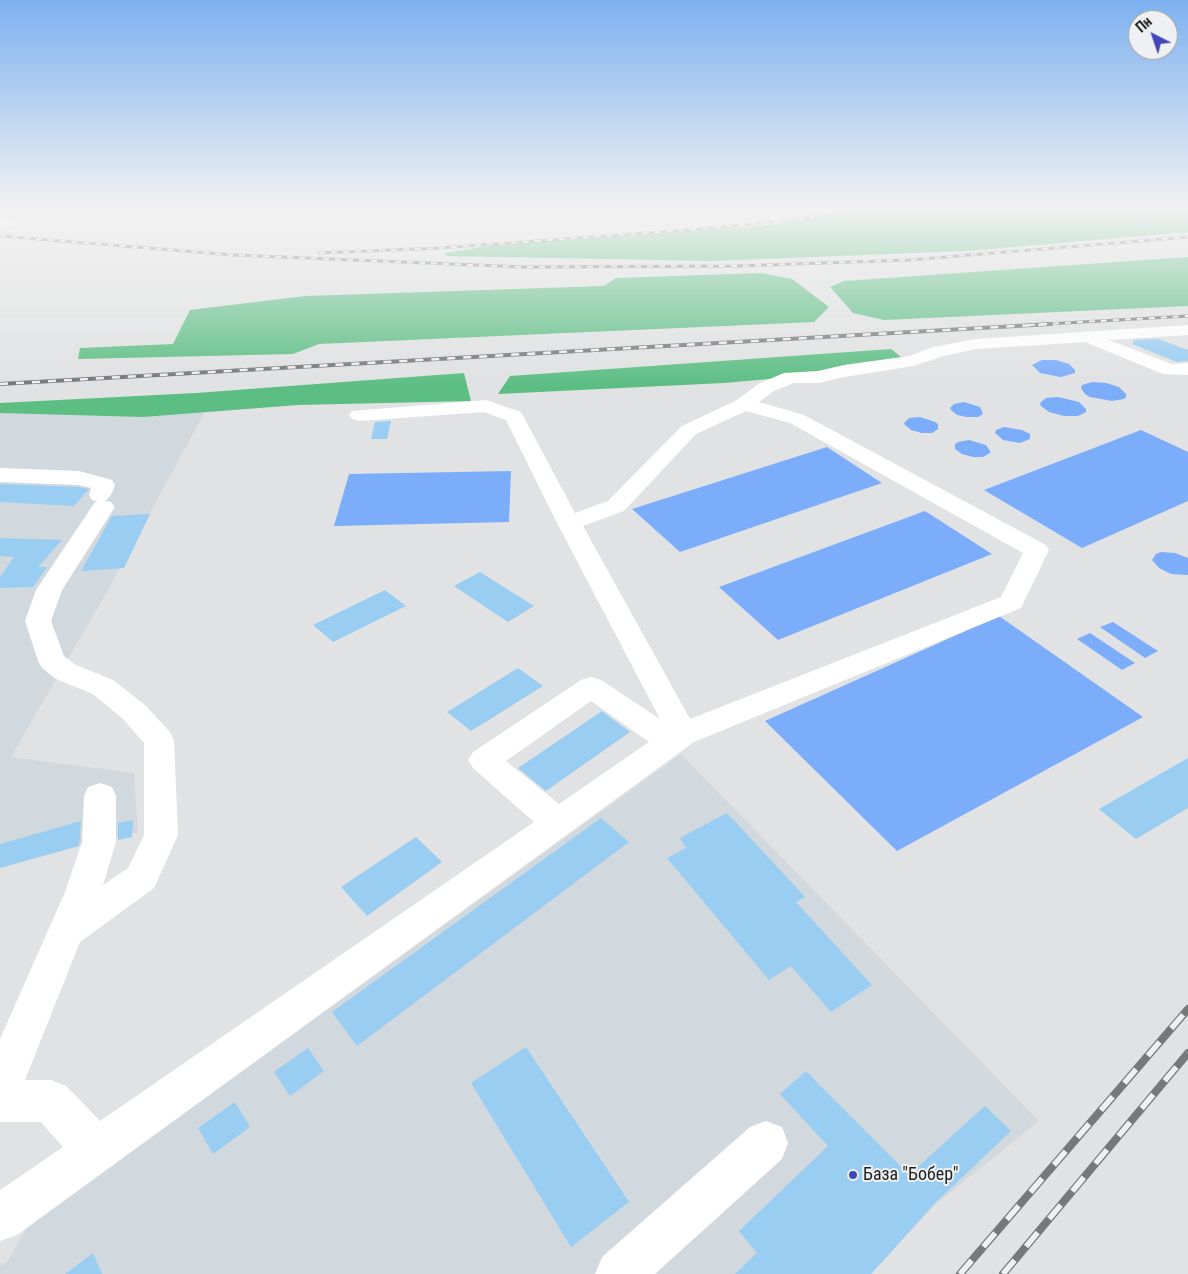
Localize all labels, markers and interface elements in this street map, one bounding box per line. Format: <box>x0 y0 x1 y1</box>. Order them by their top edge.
north arrow <box>1128 10 1178 60</box>
text: Пн <box>1133 13 1155 36</box>
place label: База "Бобер" <box>863 1164 959 1186</box>
marker: База "Бобер" <box>847 1169 859 1181</box>

